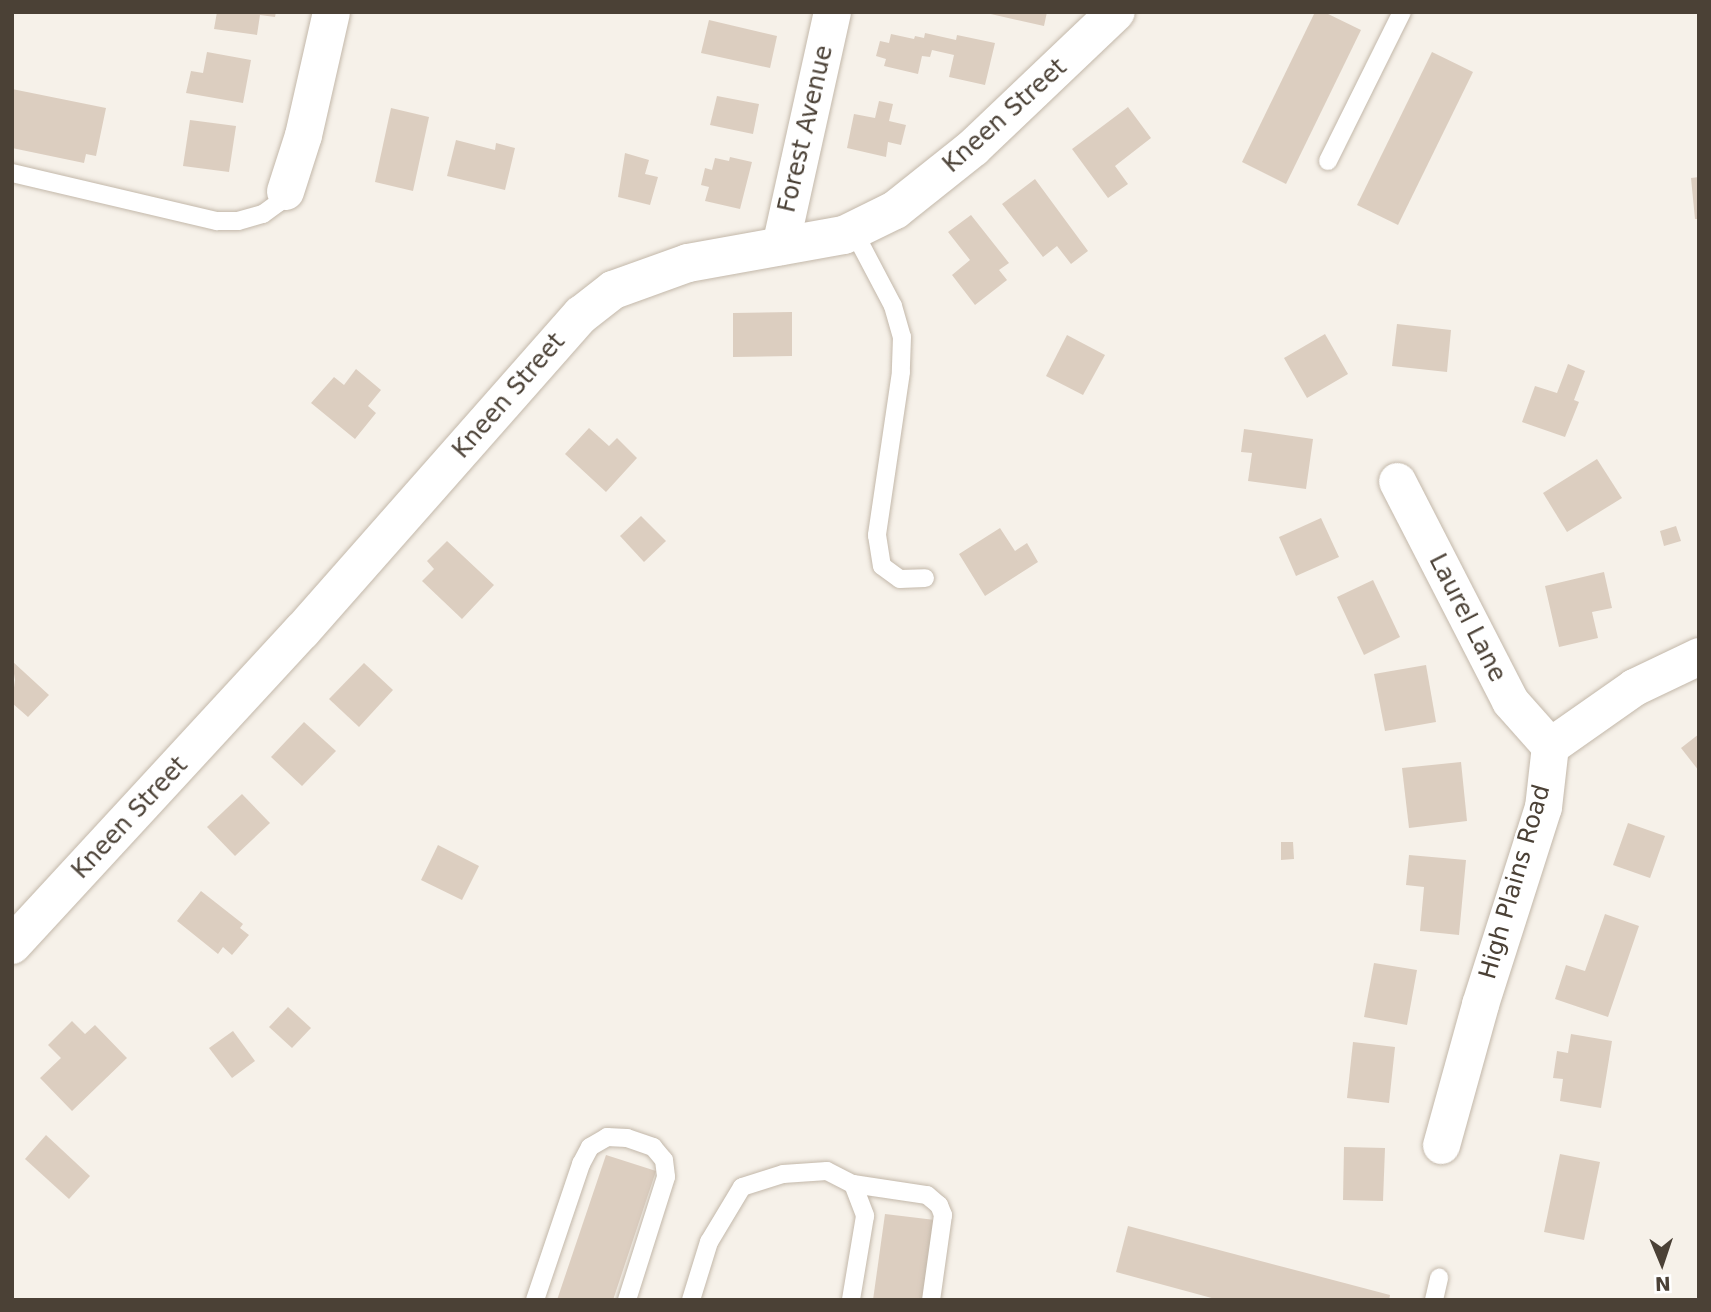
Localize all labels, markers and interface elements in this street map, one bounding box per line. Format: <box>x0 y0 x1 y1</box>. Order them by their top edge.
street label: Forest Avenue <box>773 43 839 215</box>
street label: Kneen Street <box>937 53 1073 179</box>
street label: Kneen Street <box>447 328 571 464</box>
street label: Laurel Lane <box>1422 549 1512 687</box>
street label: Kneen Street <box>66 751 194 885</box>
street label: High Plains Road <box>1473 781 1557 983</box>
north arrow <box>1627 1228 1697 1298</box>
text: N <box>1654 1273 1671 1295</box>

